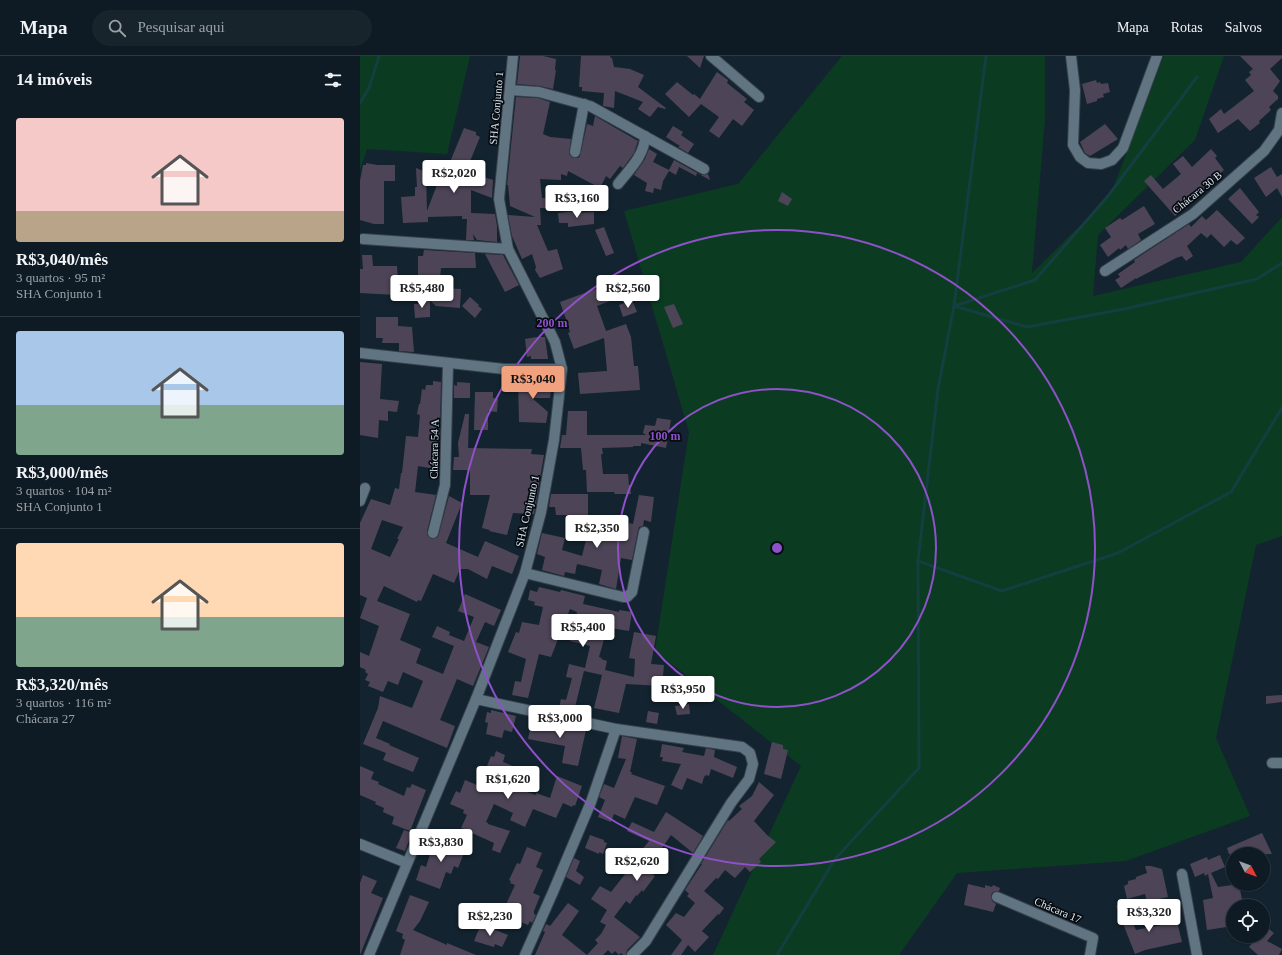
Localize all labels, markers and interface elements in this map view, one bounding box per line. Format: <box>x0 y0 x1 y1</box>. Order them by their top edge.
search box <box>92 10 372 46</box>
text: Mapa <box>20 17 68 38</box>
icon: search <box>106 17 128 39</box>
text: Pesquisar aqui <box>138 19 225 35</box>
text: Mapa <box>1117 20 1149 35</box>
text: Rotas <box>1171 20 1203 35</box>
text: Salvos <box>1225 20 1262 35</box>
icon: filters <box>322 69 344 91</box>
text: 14 imóveis <box>16 70 92 89</box>
street label: SHA Conjunto 1 <box>487 71 505 145</box>
icon: home <box>144 144 216 216</box>
pin: R$2,020 <box>417 160 491 194</box>
text: R$2,020 <box>431 165 477 180</box>
street label: Chácara 30 B <box>1170 168 1224 216</box>
pin: R$3,160 <box>540 185 614 219</box>
text: R$3,160 <box>554 190 600 205</box>
text: R$3,040/mês <box>16 250 108 269</box>
text: 3 quartos · 95 m² <box>16 270 105 285</box>
pin: R$5,480 <box>385 275 459 309</box>
pin: R$2,560 <box>591 275 665 309</box>
text: R$5,480 <box>399 280 445 295</box>
text: R$2,560 <box>605 280 651 295</box>
text: SHA Conjunto 1 <box>16 286 103 301</box>
text: 200 m <box>537 316 568 330</box>
icon: home <box>144 357 216 429</box>
pin: R$3,040 <box>496 366 570 400</box>
text: R$3,040 <box>510 371 556 386</box>
street label: Chácara 54 A <box>427 419 441 479</box>
text: 100 m <box>650 429 681 443</box>
text: R$3,000/mês <box>16 463 108 482</box>
street label: SHA Conjunto 1 <box>513 474 541 548</box>
text: 3 quartos · 104 m² <box>16 483 112 498</box>
text: SHA Conjunto 1 <box>16 499 103 514</box>
pin: R$2,350 <box>560 515 634 549</box>
text: R$2,350 <box>574 520 620 535</box>
centre of rings <box>770 541 784 555</box>
icon: home <box>144 569 216 641</box>
pin: R$5,400 <box>546 614 620 648</box>
text: R$5,400 <box>560 619 606 634</box>
text: R$3,320/mês <box>16 675 108 694</box>
pin: R$3,950 <box>646 676 720 710</box>
text: R$3,950 <box>660 681 706 696</box>
text: 3 quartos · 116 m² <box>16 695 111 710</box>
pin: R$3,000 <box>523 705 597 739</box>
text: R$3,000 <box>537 710 583 725</box>
text: Chácara 27 <box>16 711 75 726</box>
pin: R$1,620 <box>471 766 545 800</box>
text: R$1,620 <box>485 771 531 786</box>
pin: R$3,830 <box>404 829 478 863</box>
text: R$3,830 <box>418 834 464 849</box>
north arrow <box>1226 847 1270 891</box>
map controls <box>1226 847 1270 943</box>
pin: R$2,620 <box>600 848 674 882</box>
text: R$2,620 <box>614 853 660 868</box>
street label: Chácara 17 <box>1033 895 1084 925</box>
pin: R$3,320 <box>1112 899 1186 933</box>
button: locate <box>1226 899 1270 943</box>
pin: R$2,230 <box>453 903 527 937</box>
text: R$3,320 <box>1126 904 1172 919</box>
text: R$2,230 <box>467 908 513 923</box>

